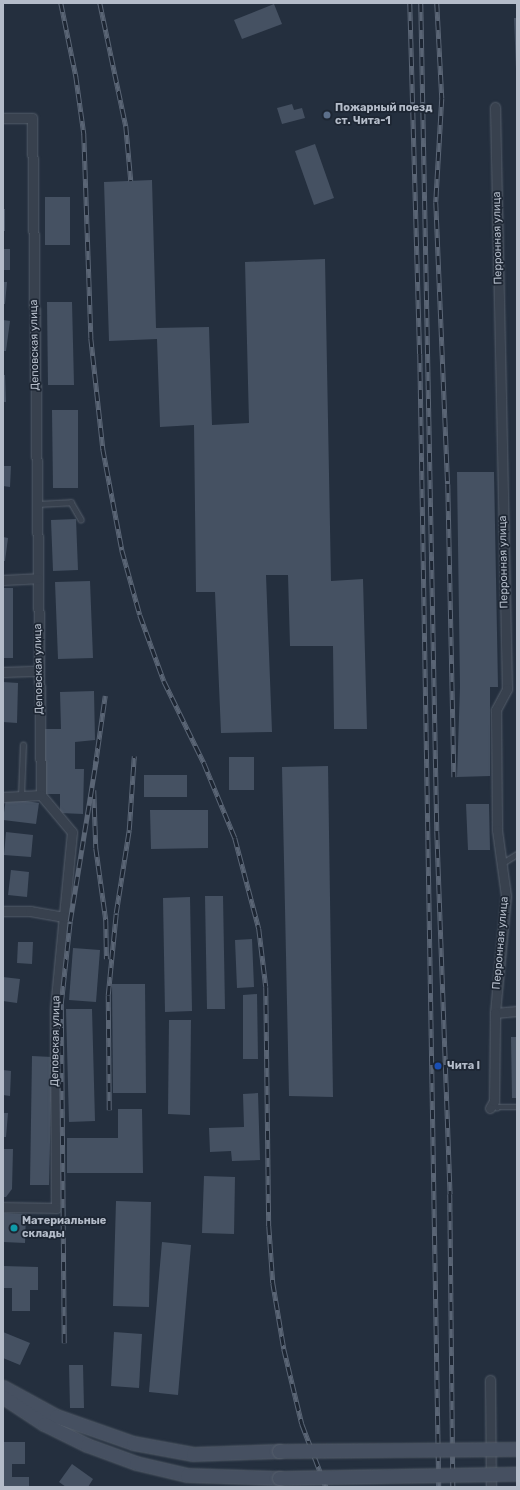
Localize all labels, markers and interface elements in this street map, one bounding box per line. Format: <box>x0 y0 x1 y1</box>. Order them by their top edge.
place label: Пожарный поезд ст. Чита-1 <box>335 102 432 128</box>
marker: Пожарный поезд ст. Чита-1 <box>322 110 332 120</box>
street label: Перронная улица <box>491 191 505 285</box>
street label: Деповская улица <box>28 299 42 391</box>
street label: Перронная улица <box>497 515 511 609</box>
street label: Деповская улица <box>32 623 46 715</box>
street label: Перронная улица <box>490 896 512 990</box>
street label: Деповская улица <box>49 995 63 1087</box>
place label: Чита I <box>447 1059 480 1073</box>
marker: Чита I <box>432 1060 444 1072</box>
place label: Материальные склады <box>22 1215 106 1241</box>
marker: Материальные склады <box>9 1223 19 1233</box>

